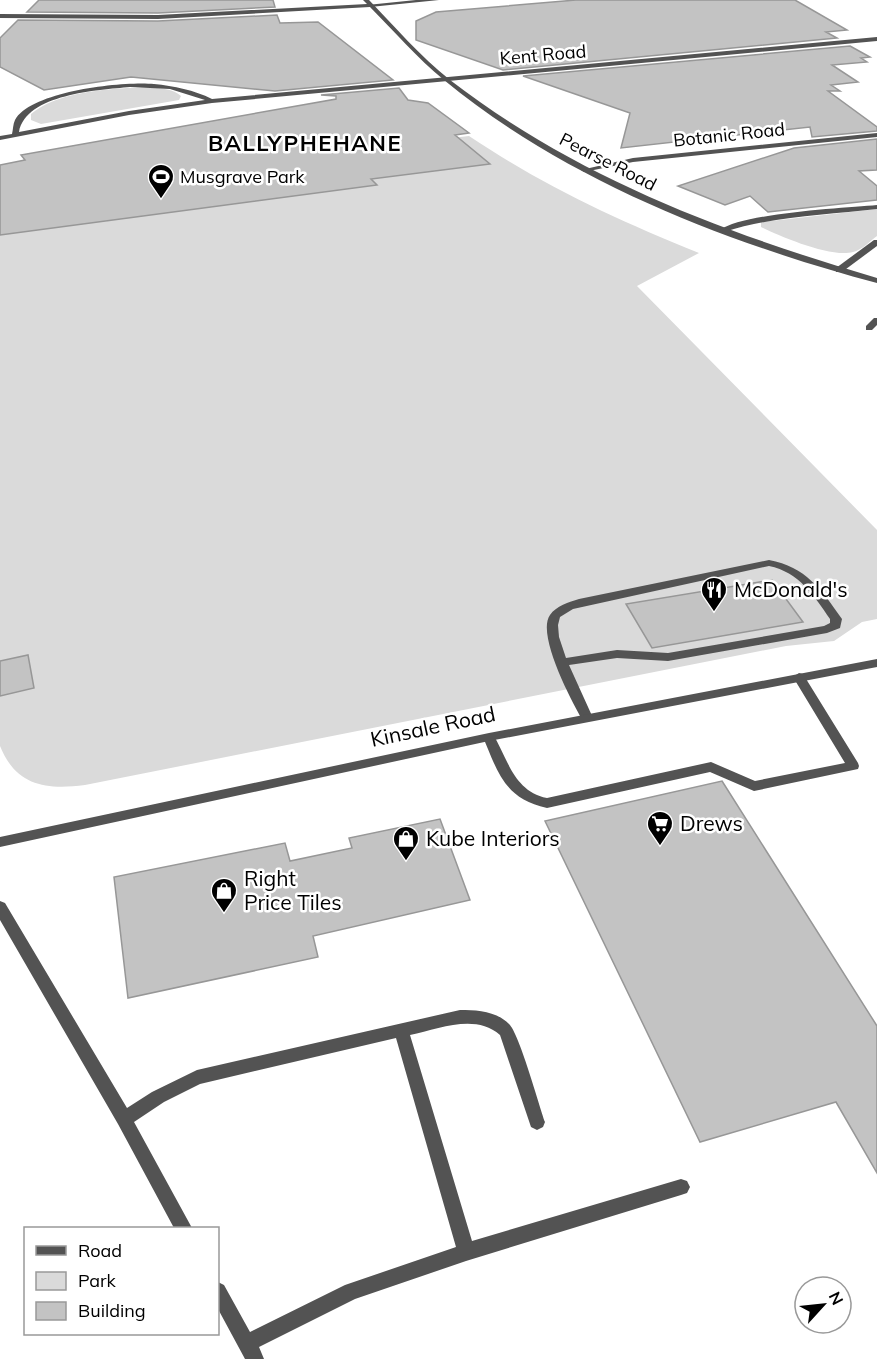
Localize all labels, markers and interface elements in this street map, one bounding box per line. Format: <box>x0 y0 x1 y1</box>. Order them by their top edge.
street label: Kent Road <box>499 39 587 70</box>
street label: Botanic Road <box>672 117 786 152</box>
street label: Pearse Road <box>556 127 661 196</box>
district label: BALLYPHEHANE <box>208 129 402 157</box>
sports icon: Musgrave Park <box>146 162 176 200</box>
place label: Musgrave Park <box>180 165 305 188</box>
restaurant icon: McDonald's <box>699 575 729 613</box>
place label: McDonald's <box>734 576 848 602</box>
street label: Kinsale Road <box>368 700 498 752</box>
supermarket icon: Drews <box>645 809 675 847</box>
place label: Drews <box>680 810 743 836</box>
shop icon: Kube Interiors <box>391 824 421 862</box>
place label: Kube Interiors <box>426 825 560 851</box>
place label: Right Price Tiles <box>244 865 342 915</box>
shop icon: Right Price Tiles <box>209 876 239 914</box>
legend <box>24 1227 219 1335</box>
text: Road <box>78 1239 122 1262</box>
text: Park <box>78 1269 117 1292</box>
north arrow <box>793 1275 853 1335</box>
text: N <box>825 1288 848 1308</box>
text: Building <box>78 1299 146 1322</box>

